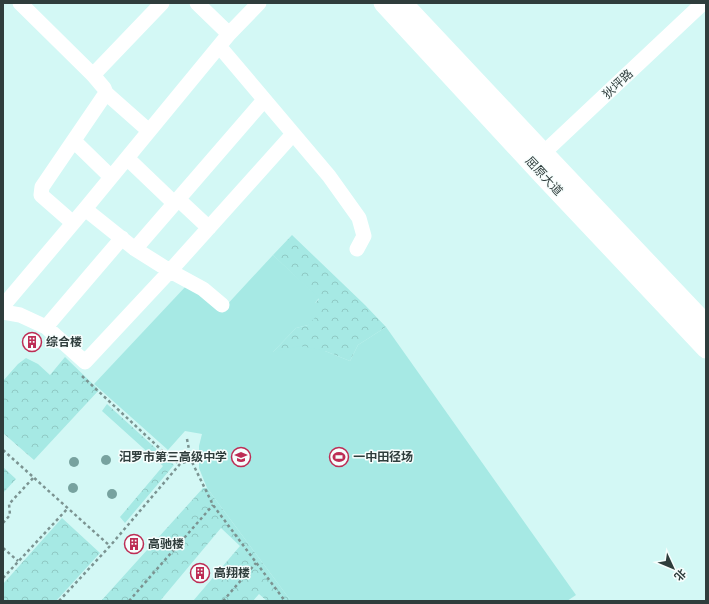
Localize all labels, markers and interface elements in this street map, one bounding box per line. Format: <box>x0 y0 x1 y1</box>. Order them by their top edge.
street label: 狄坪路 <box>599 66 636 101</box>
street label: 屈原大道 <box>523 153 566 198</box>
building icon: 综合楼 <box>21 331 43 353</box>
place label: 综合楼 <box>46 334 82 349</box>
school or university icon: 汨罗市第三高级中学 <box>230 446 252 468</box>
sports icon: 一中田径场 <box>328 446 350 468</box>
place label: 汨罗市第三高级中学 <box>119 449 227 464</box>
place label: 一中田径场 <box>353 449 413 464</box>
building icon: 高驰楼 <box>123 533 145 555</box>
place label: 高驰楼 <box>148 536 184 551</box>
north arrow <box>653 548 693 588</box>
building icon: 高翔楼 <box>189 562 211 584</box>
place label: 高翔楼 <box>214 565 250 580</box>
text: 北 <box>671 566 689 584</box>

